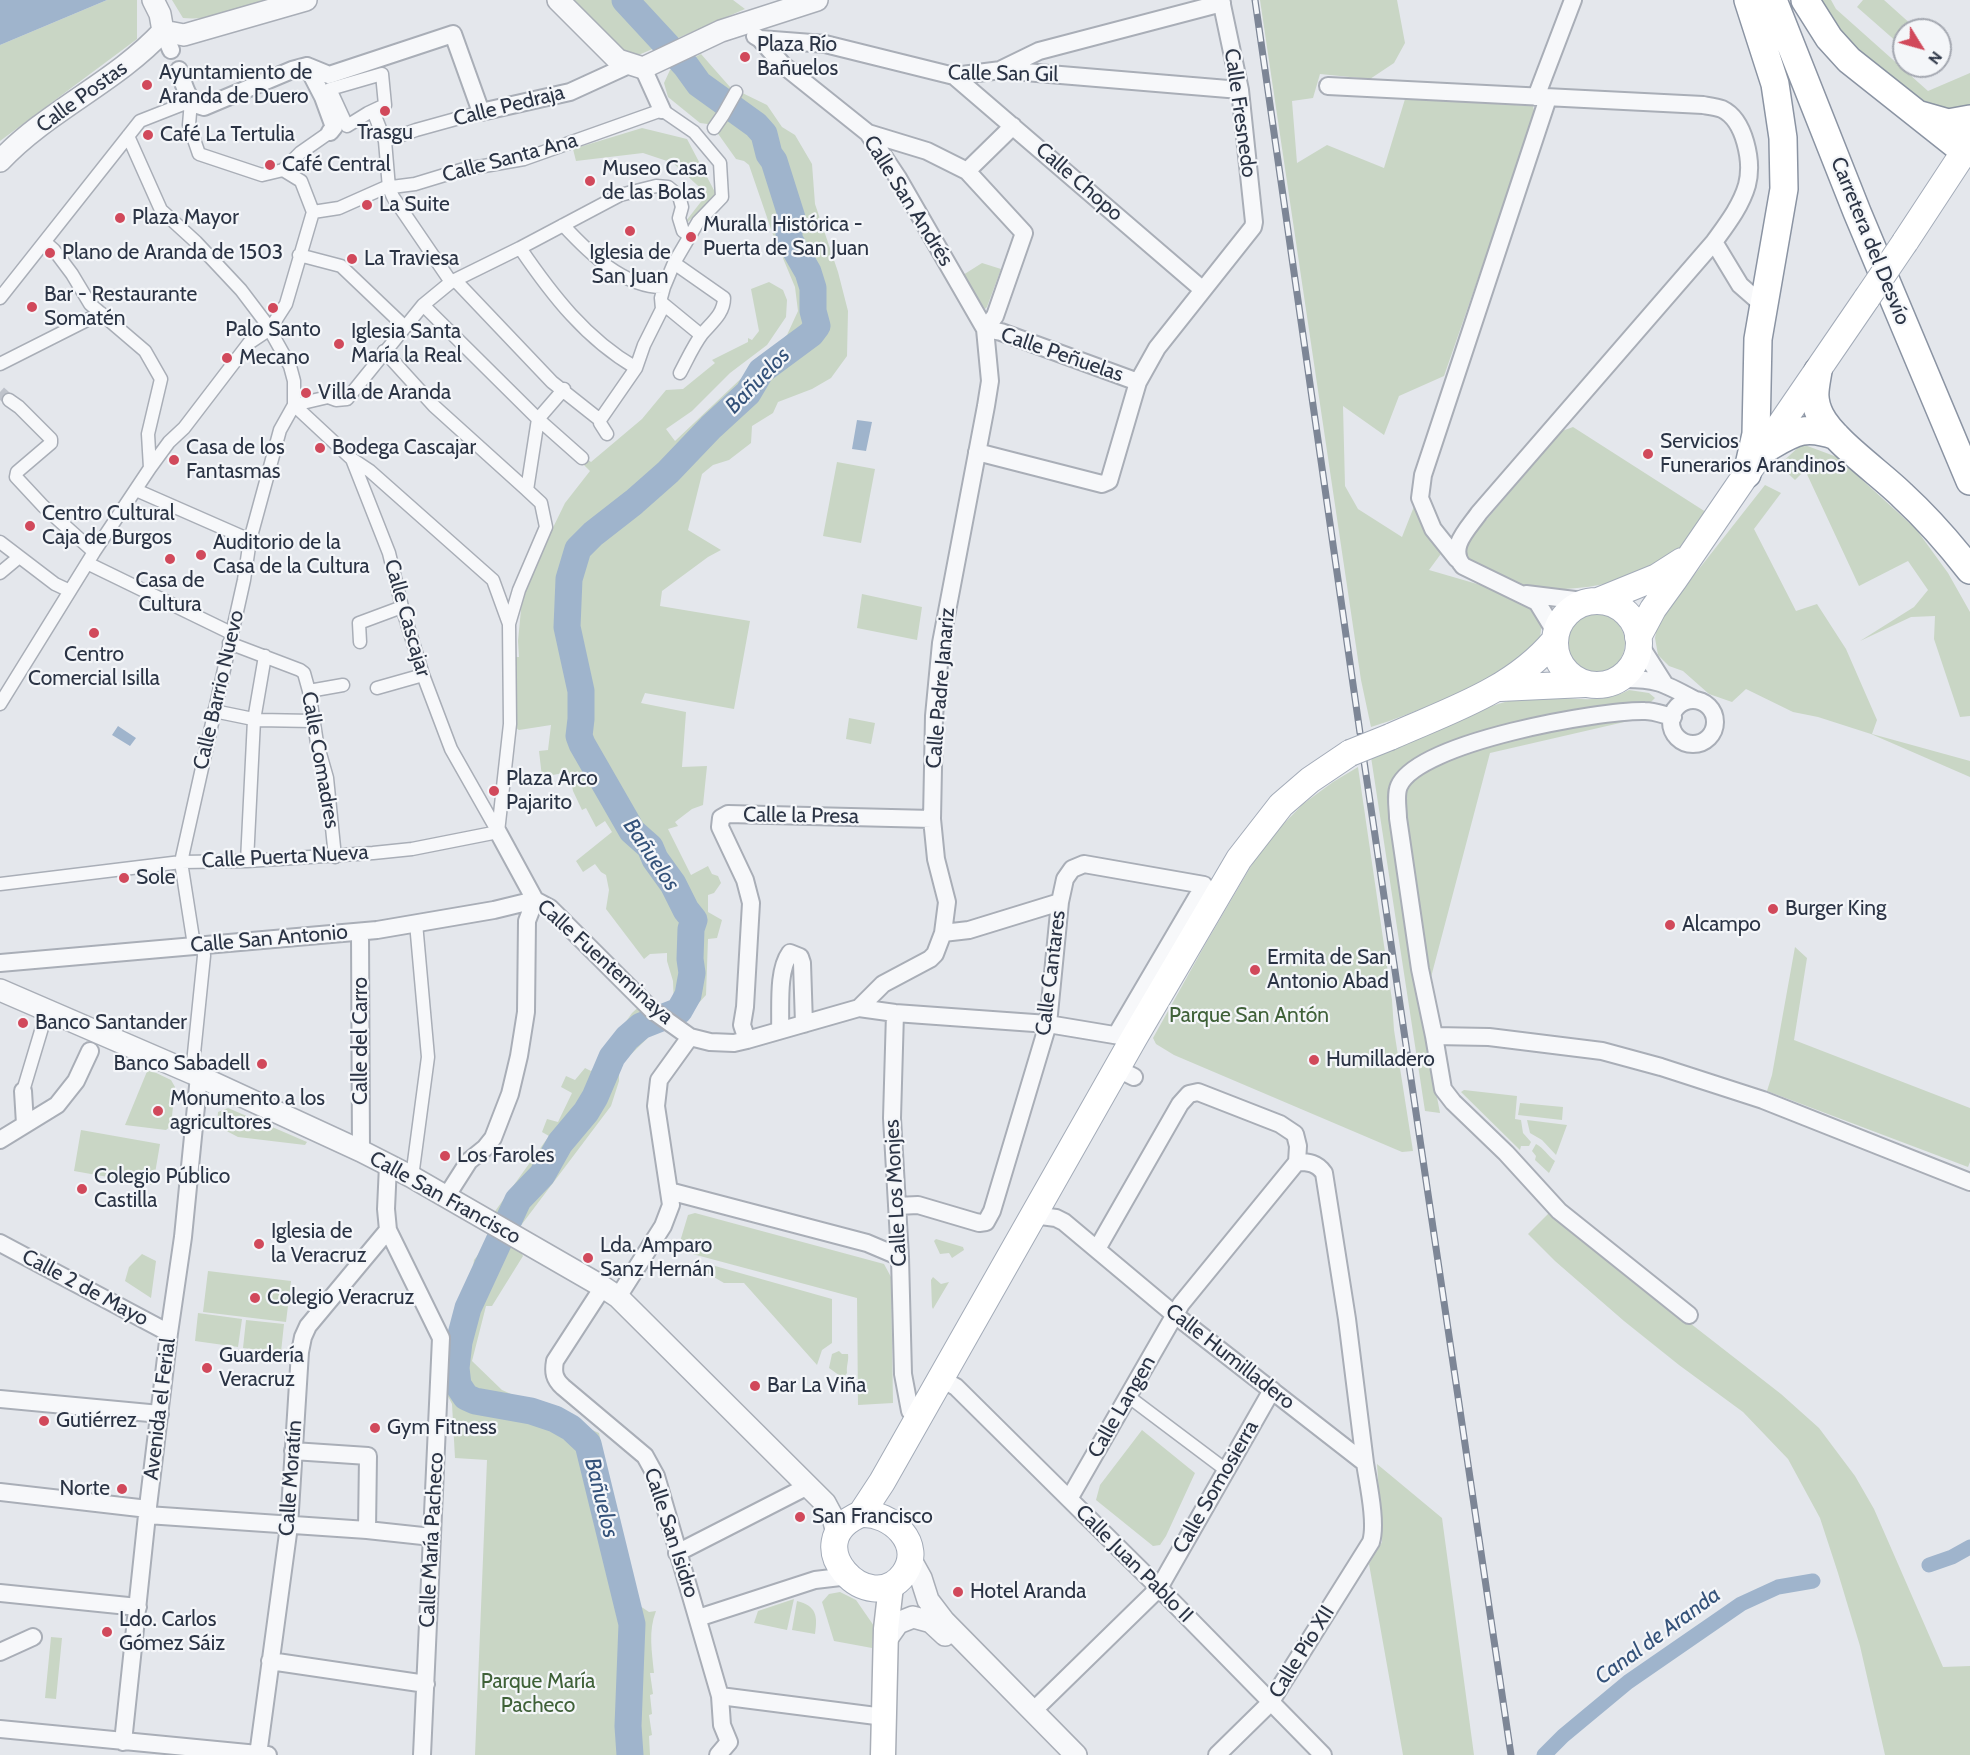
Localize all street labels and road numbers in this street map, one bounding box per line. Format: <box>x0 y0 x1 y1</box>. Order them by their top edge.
street label: Calle Fresnedo <box>1218 47 1262 179</box>
street label: Calle Postas <box>32 56 132 138</box>
street label: Calle San Gil <box>948 60 1058 88</box>
street label: Calle Pedraja <box>451 80 567 132</box>
street label: Calle Santa Ana <box>440 128 580 188</box>
street label: Calle San Andrés <box>858 131 958 271</box>
street label: Calle Chopo <box>1030 137 1128 227</box>
street label: Carretera del Desvío <box>1825 153 1915 329</box>
street label: Calle Peñuelas <box>997 322 1127 388</box>
street label: Calle Cascajar <box>378 556 436 680</box>
street label: Calle Padre Janariz <box>921 606 961 770</box>
street label: Calle Barrio Nuevo <box>188 608 250 772</box>
street label: Calle Comadres <box>296 690 344 830</box>
street label: Calle la Presa <box>743 802 859 830</box>
street label: Calle Puerta Nueva <box>201 840 369 874</box>
street label: Calle Fuenteminaya <box>532 894 678 1030</box>
street label: Calle Cantares <box>1031 909 1071 1037</box>
street label: Calle San Antonio <box>189 920 349 958</box>
street label: Calle del Carro <box>348 977 374 1105</box>
street label: Calle Los Monjes <box>880 1119 912 1267</box>
street label: Calle San Francisco <box>365 1146 525 1250</box>
street label: Calle 2 de Mayo <box>17 1244 153 1332</box>
street label: Calle Humilladero <box>1160 1299 1300 1415</box>
street label: Avenida el Ferial <box>139 1336 181 1482</box>
street label: Calle Langen <box>1083 1352 1161 1462</box>
street label: Calle Somosierra <box>1168 1416 1264 1558</box>
street label: Calle Moratín <box>274 1419 308 1537</box>
street label: Calle María Pacheco <box>415 1452 449 1628</box>
street label: Calle San Isidro <box>638 1465 704 1601</box>
street label: Calle Juan Pablo II <box>1070 1500 1198 1628</box>
street label: Calle Pío XII <box>1264 1601 1340 1703</box>

